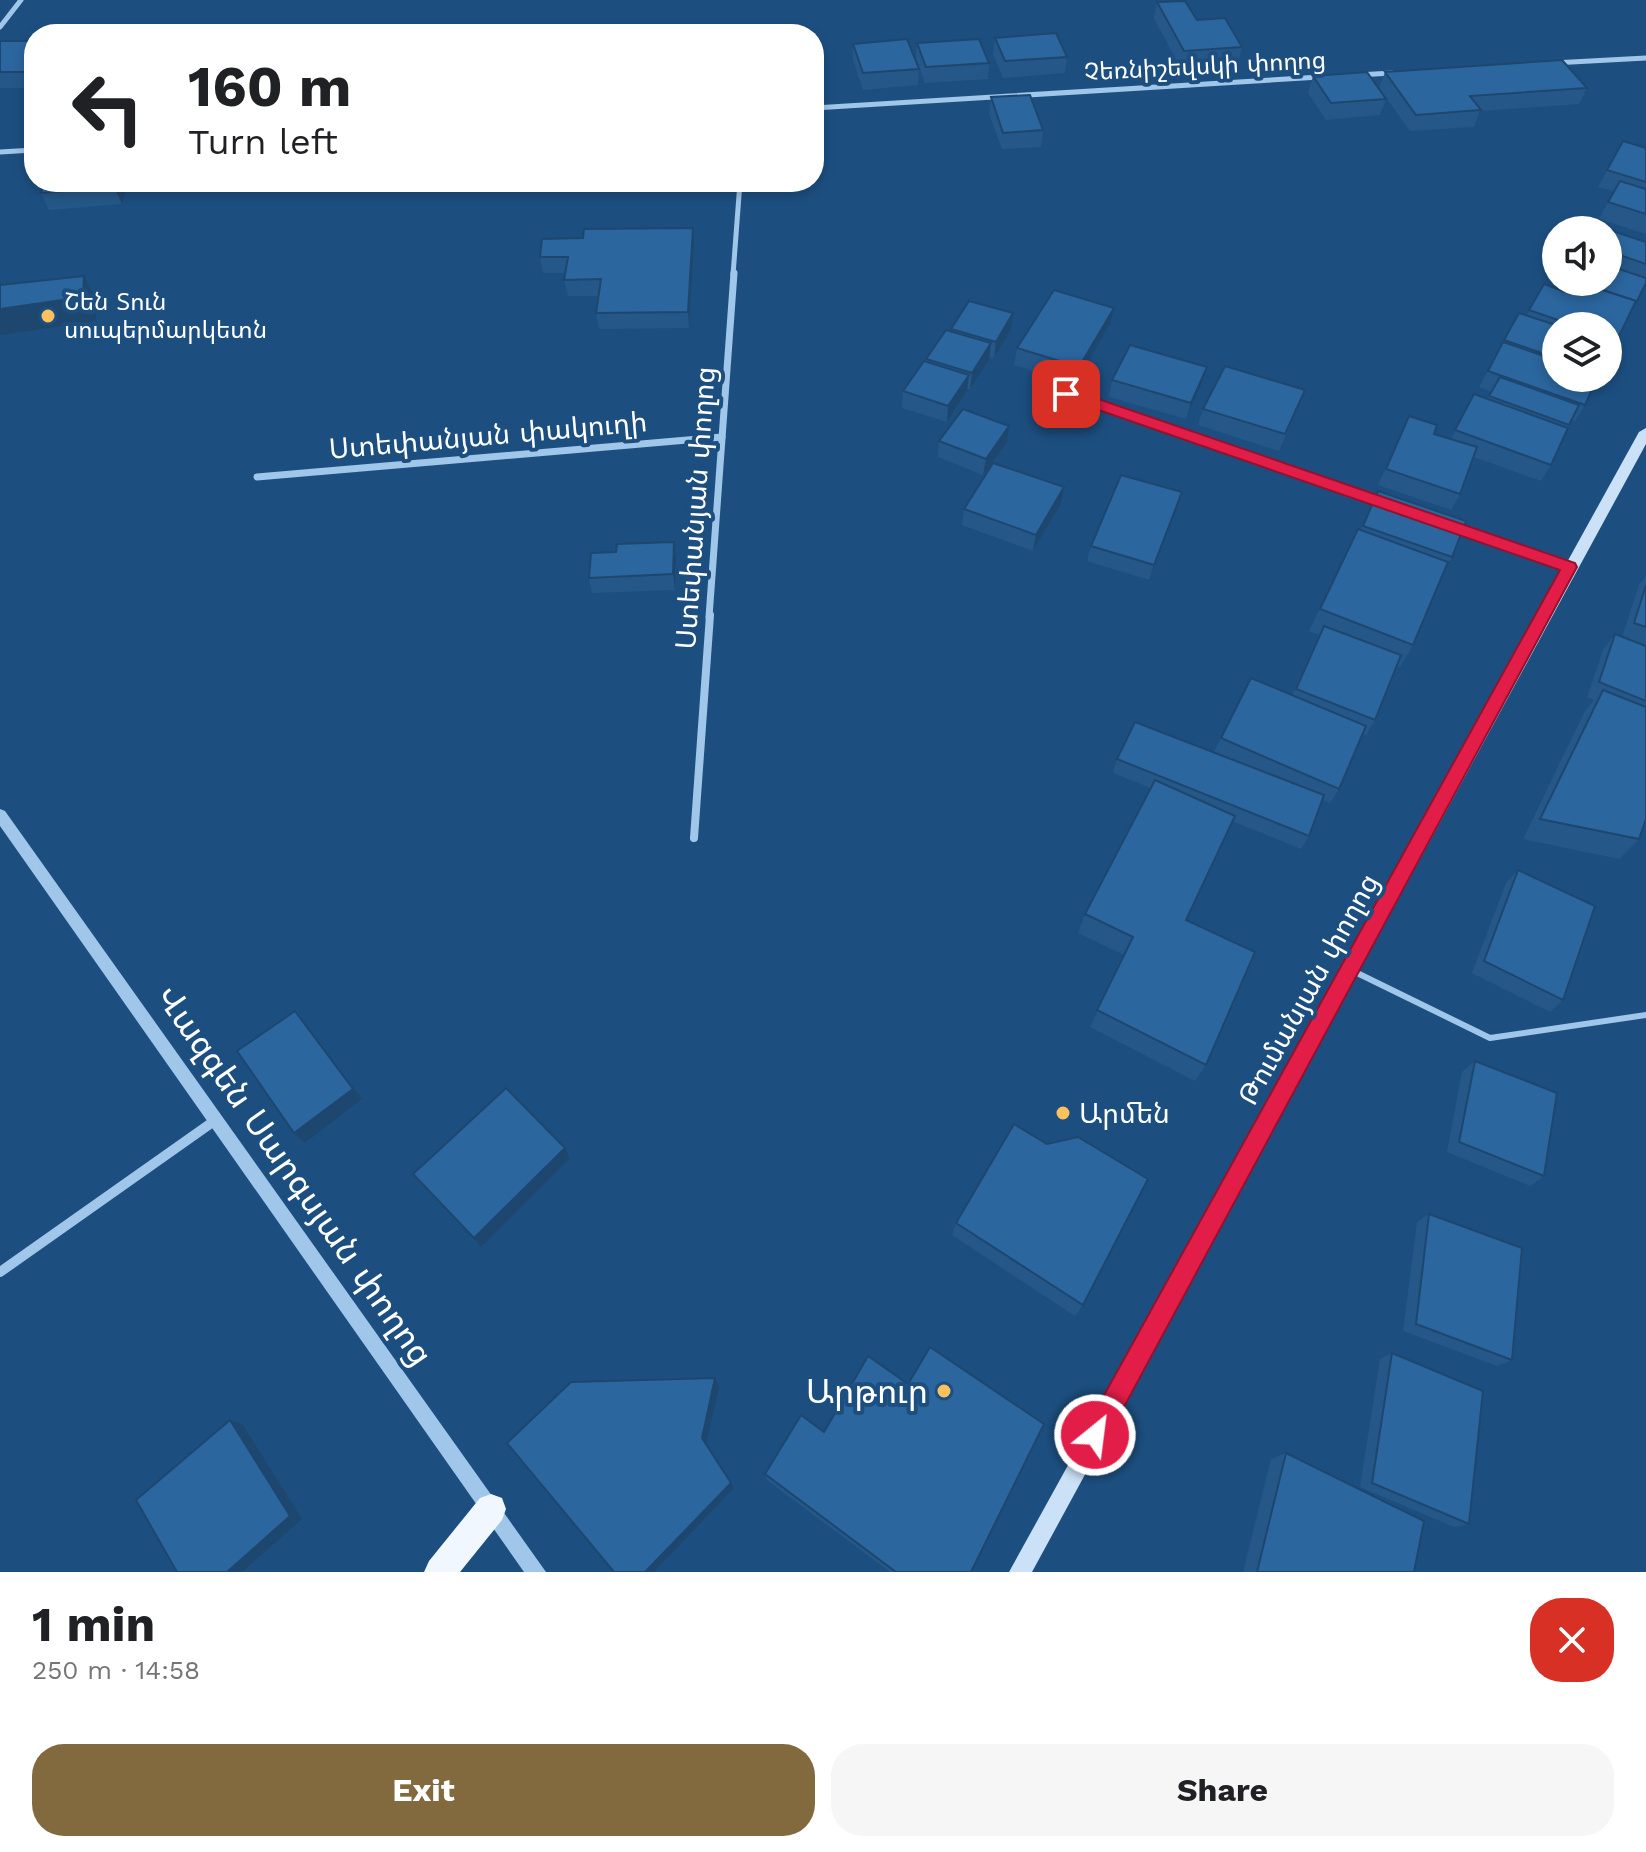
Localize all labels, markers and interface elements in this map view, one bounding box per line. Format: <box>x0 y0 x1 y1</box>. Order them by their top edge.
street label: Չեռնիշեվսկի փողոց <box>1083 46 1327 86</box>
text: 160 m <box>188 54 351 120</box>
icon: left <box>56 56 160 160</box>
text: Turn left <box>188 121 338 163</box>
map controls <box>1542 216 1622 392</box>
button: sound <box>1542 216 1622 296</box>
place label: Շեն Տուն սուպերմարկետն <box>64 288 267 344</box>
marker: Շեն Տուն սուպերմարկետն <box>39 307 57 325</box>
button: layers <box>1542 312 1622 392</box>
pin <box>1032 360 1100 428</box>
street label: Ստեփանյան փողոց <box>669 365 722 651</box>
icon: arrive <box>1044 372 1088 416</box>
street label: Ստեփանյան փակուղի <box>328 405 649 466</box>
street label: Թումանյան փողոց <box>1231 868 1386 1111</box>
street label: Վազգեն Սարգսյան փողոց <box>148 977 442 1373</box>
place label: Արմեն <box>1079 1097 1170 1130</box>
marker: Արմեն <box>1054 1104 1072 1122</box>
place label: Արթուր <box>806 1371 928 1411</box>
marker: Արթուր <box>935 1382 953 1400</box>
position arrow <box>1053 1393 1137 1477</box>
text: 1 min <box>32 1596 155 1653</box>
button: close <box>1530 1598 1614 1682</box>
text: 250 m · 14:58 <box>32 1655 200 1685</box>
button: Exit <box>32 1744 815 1836</box>
button: Share <box>831 1744 1614 1836</box>

